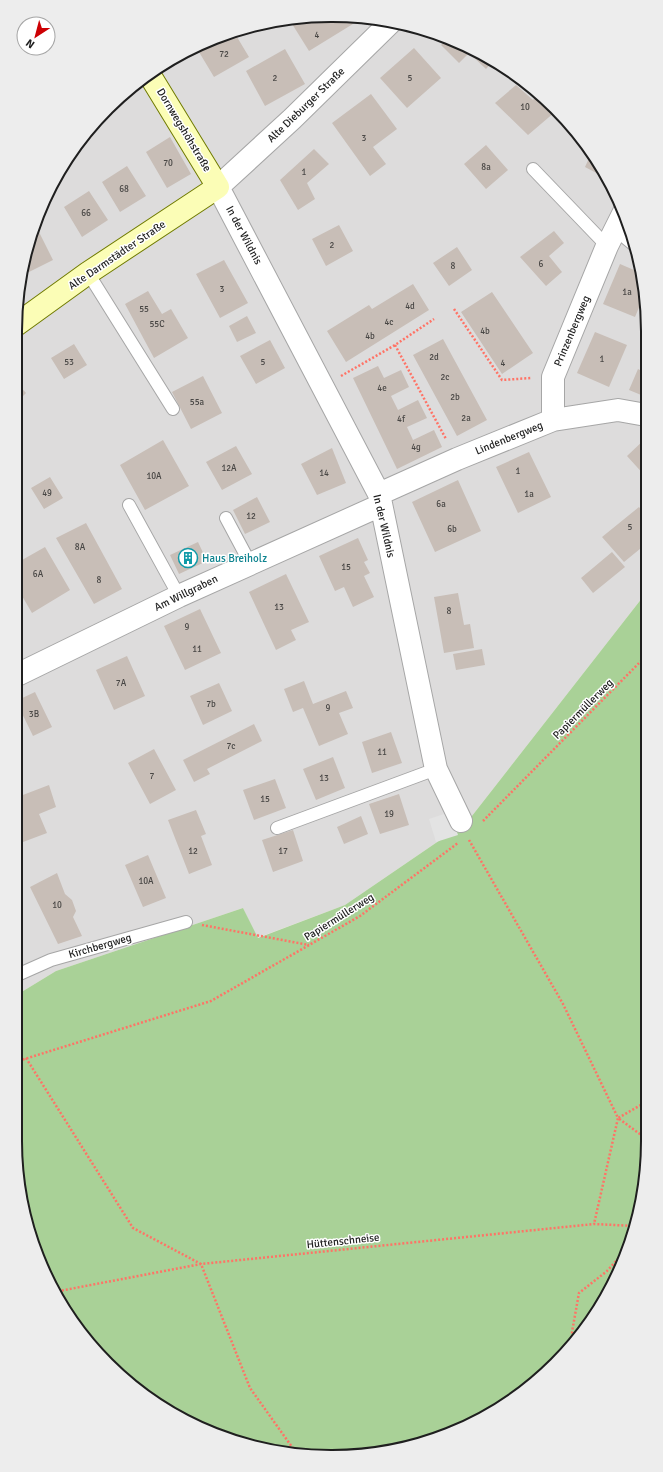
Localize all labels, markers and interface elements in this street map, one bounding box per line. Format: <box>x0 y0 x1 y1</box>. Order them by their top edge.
north arrow <box>16 16 56 56</box>
house number: 4 <box>315 30 320 41</box>
text: N <box>23 36 37 51</box>
house number: 72 <box>219 49 229 60</box>
street label: Alte Dieburger Straße <box>265 65 347 145</box>
house number: 2 <box>273 73 278 84</box>
house number: 5 <box>408 73 413 84</box>
street label: Dornwegshöhstraße <box>154 86 214 174</box>
house number: 10 <box>520 102 530 113</box>
house number: 3 <box>362 133 367 144</box>
house number: 70 <box>163 158 173 169</box>
house number: 8a <box>481 162 491 173</box>
house number: 1 <box>302 167 307 178</box>
house number: 68 <box>119 184 129 195</box>
street label: In der Wildnis <box>223 203 265 267</box>
house number: 66 <box>81 208 91 219</box>
street label: Alte Darmstädter Straße <box>66 218 168 292</box>
house number: 2 <box>330 240 335 251</box>
house number: 6 <box>539 259 544 270</box>
house number: 8 <box>451 261 456 272</box>
house number: 3 <box>220 284 225 295</box>
house number: 1a <box>622 287 632 298</box>
street label: Prinzenbergweg <box>551 293 593 368</box>
house number: 4d <box>405 301 415 312</box>
house number: 55 <box>139 304 149 315</box>
house number: 4c <box>384 317 394 328</box>
house number: 55C <box>149 319 165 330</box>
house number: 4b <box>480 326 490 337</box>
house number: 4b <box>365 331 375 342</box>
house number: 2d <box>429 352 439 363</box>
house number: 1 <box>600 354 605 365</box>
house number: 53 <box>64 357 74 368</box>
house number: 5 <box>261 357 266 368</box>
house number: 4 <box>501 358 506 369</box>
house number: 2c <box>440 372 450 383</box>
house number: 4e <box>377 383 387 394</box>
house number: 2b <box>450 392 460 403</box>
house number: 55a <box>190 397 205 408</box>
house number: 2a <box>461 413 471 424</box>
house number: 4f <box>397 414 406 425</box>
street label: Lindenbergweg <box>473 418 545 458</box>
house number: 4g <box>411 442 421 453</box>
house number: 12A <box>221 463 237 474</box>
house number: 1 <box>516 466 521 477</box>
house number: 14 <box>319 468 329 479</box>
house number: 10A <box>146 471 162 482</box>
house number: 49 <box>42 488 52 499</box>
house number: 1a <box>524 489 534 500</box>
street label: In der Wildnis <box>370 493 398 559</box>
house number: 6a <box>436 499 446 510</box>
house number: 12 <box>246 511 256 522</box>
house number: 5 <box>628 522 633 533</box>
house number: 6b <box>447 524 457 535</box>
house number: 8A <box>75 542 86 553</box>
building icon: Haus Breiholz <box>177 547 199 569</box>
place label: Haus Breiholz <box>202 552 267 565</box>
house number: 15 <box>341 562 351 573</box>
house number: 6A <box>33 569 44 580</box>
street label: Am Willgraben <box>152 572 220 614</box>
house number: 8 <box>97 575 102 586</box>
house number: 13 <box>274 602 284 613</box>
house number: 8 <box>447 606 452 617</box>
house number: 9 <box>185 622 190 633</box>
house number: 11 <box>192 644 202 655</box>
street label: Papiermüllerweg <box>550 676 616 742</box>
house number: 7A <box>116 678 127 689</box>
house number: 7b <box>206 699 216 710</box>
house number: 9 <box>326 703 331 714</box>
house number: 3B <box>29 709 39 720</box>
house number: 7c <box>226 741 236 752</box>
house number: 11 <box>377 747 387 758</box>
house number: 7 <box>150 771 155 782</box>
house number: 13 <box>319 773 329 784</box>
house number: 15 <box>260 794 270 805</box>
house number: 19 <box>384 809 394 820</box>
house number: 12 <box>188 846 198 857</box>
house number: 17 <box>278 846 288 857</box>
house number: 10A <box>138 876 154 887</box>
street label: Papiermüllerweg <box>302 890 376 944</box>
house number: 10 <box>52 900 62 911</box>
street label: Kirchbergweg <box>67 931 133 961</box>
street label: Hüttenschneise <box>306 1231 380 1251</box>

